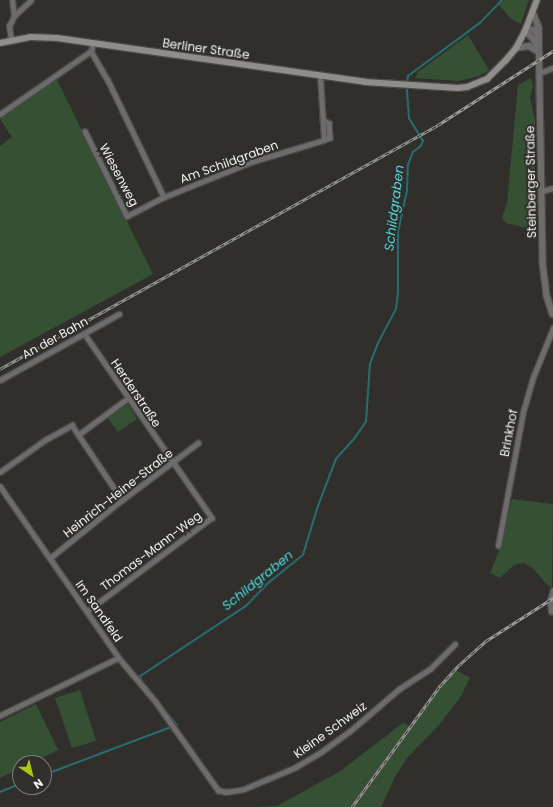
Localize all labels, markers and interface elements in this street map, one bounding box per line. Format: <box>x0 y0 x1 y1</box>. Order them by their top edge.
street label: Berliner Straße <box>162 36 250 62</box>
street label: Steinberger Straße <box>523 126 539 238</box>
street label: Am Schildgraben <box>178 138 280 186</box>
street label: Wiesenweg <box>96 141 142 209</box>
water label: Schildgraben <box>382 164 408 252</box>
street label: An der Bahn <box>20 314 90 362</box>
street label: Herderstraße <box>108 356 164 430</box>
street label: Brinkhof <box>497 408 521 458</box>
street label: Heinrich-Heine-Straße <box>60 446 176 540</box>
street label: Thomas-Mann-Weg <box>98 508 204 594</box>
water label: Schildgraben <box>219 548 297 614</box>
street label: Im Sandfeld <box>72 577 126 645</box>
street label: Kleine Schweiz <box>291 699 369 761</box>
north arrow <box>12 755 52 795</box>
text: N <box>30 775 46 793</box>

